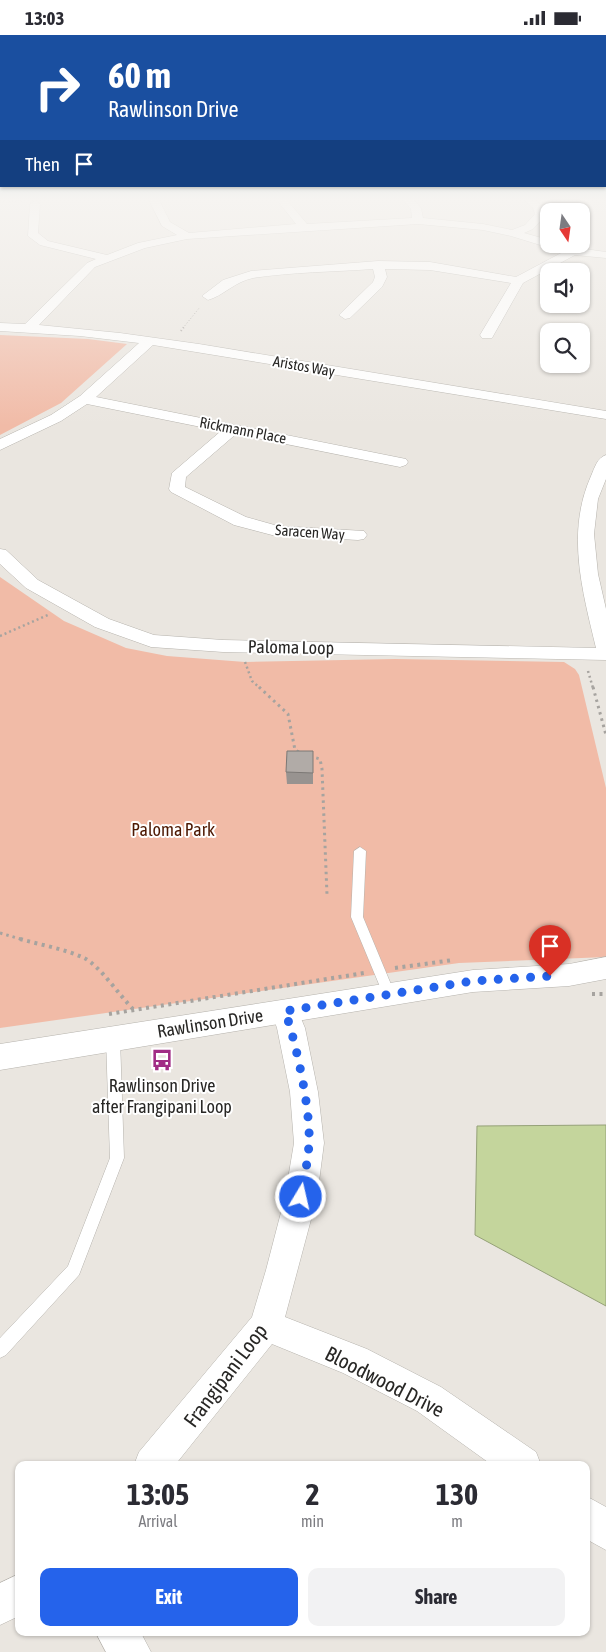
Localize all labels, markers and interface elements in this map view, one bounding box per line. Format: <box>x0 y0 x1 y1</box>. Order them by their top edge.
text: 13:03 <box>25 7 64 29</box>
icon: right <box>25 55 90 120</box>
text: 60 m <box>108 55 171 95</box>
text: Rawlinson Drive <box>108 96 238 122</box>
icon: arrive <box>70 150 98 178</box>
text: Then <box>25 153 60 175</box>
north arrow <box>540 203 590 253</box>
map controls <box>540 203 590 373</box>
button: sound <box>540 263 590 313</box>
button: search <box>540 323 590 373</box>
street label: Aristos Way <box>272 352 336 380</box>
street label: Rickmann Place <box>198 413 288 447</box>
street label: Saracen Way <box>275 521 345 543</box>
street label: Paloma Loop <box>248 636 334 658</box>
park label: Paloma Park <box>131 819 215 840</box>
pin <box>529 925 571 976</box>
icon: arrive <box>536 932 564 960</box>
street label: Rawlinson Drive <box>156 1004 264 1042</box>
bus stop icon: Rawlinson Drive after Frangipani Loop <box>149 1047 175 1073</box>
place label: Rawlinson Drive after Frangipani Loop <box>92 1075 232 1117</box>
position arrow <box>274 1170 326 1222</box>
street label: Frangipani Loop <box>178 1319 272 1431</box>
street label: Bloodwood Drive <box>321 1341 449 1421</box>
text: 13:05 <box>127 1477 189 1511</box>
text: 2 <box>305 1477 320 1511</box>
text: 130 <box>436 1477 478 1511</box>
text: Arrival <box>138 1512 178 1530</box>
text: min <box>301 1512 324 1530</box>
text: m <box>451 1512 463 1530</box>
button: Exit <box>40 1568 298 1626</box>
button: Share <box>308 1568 565 1626</box>

